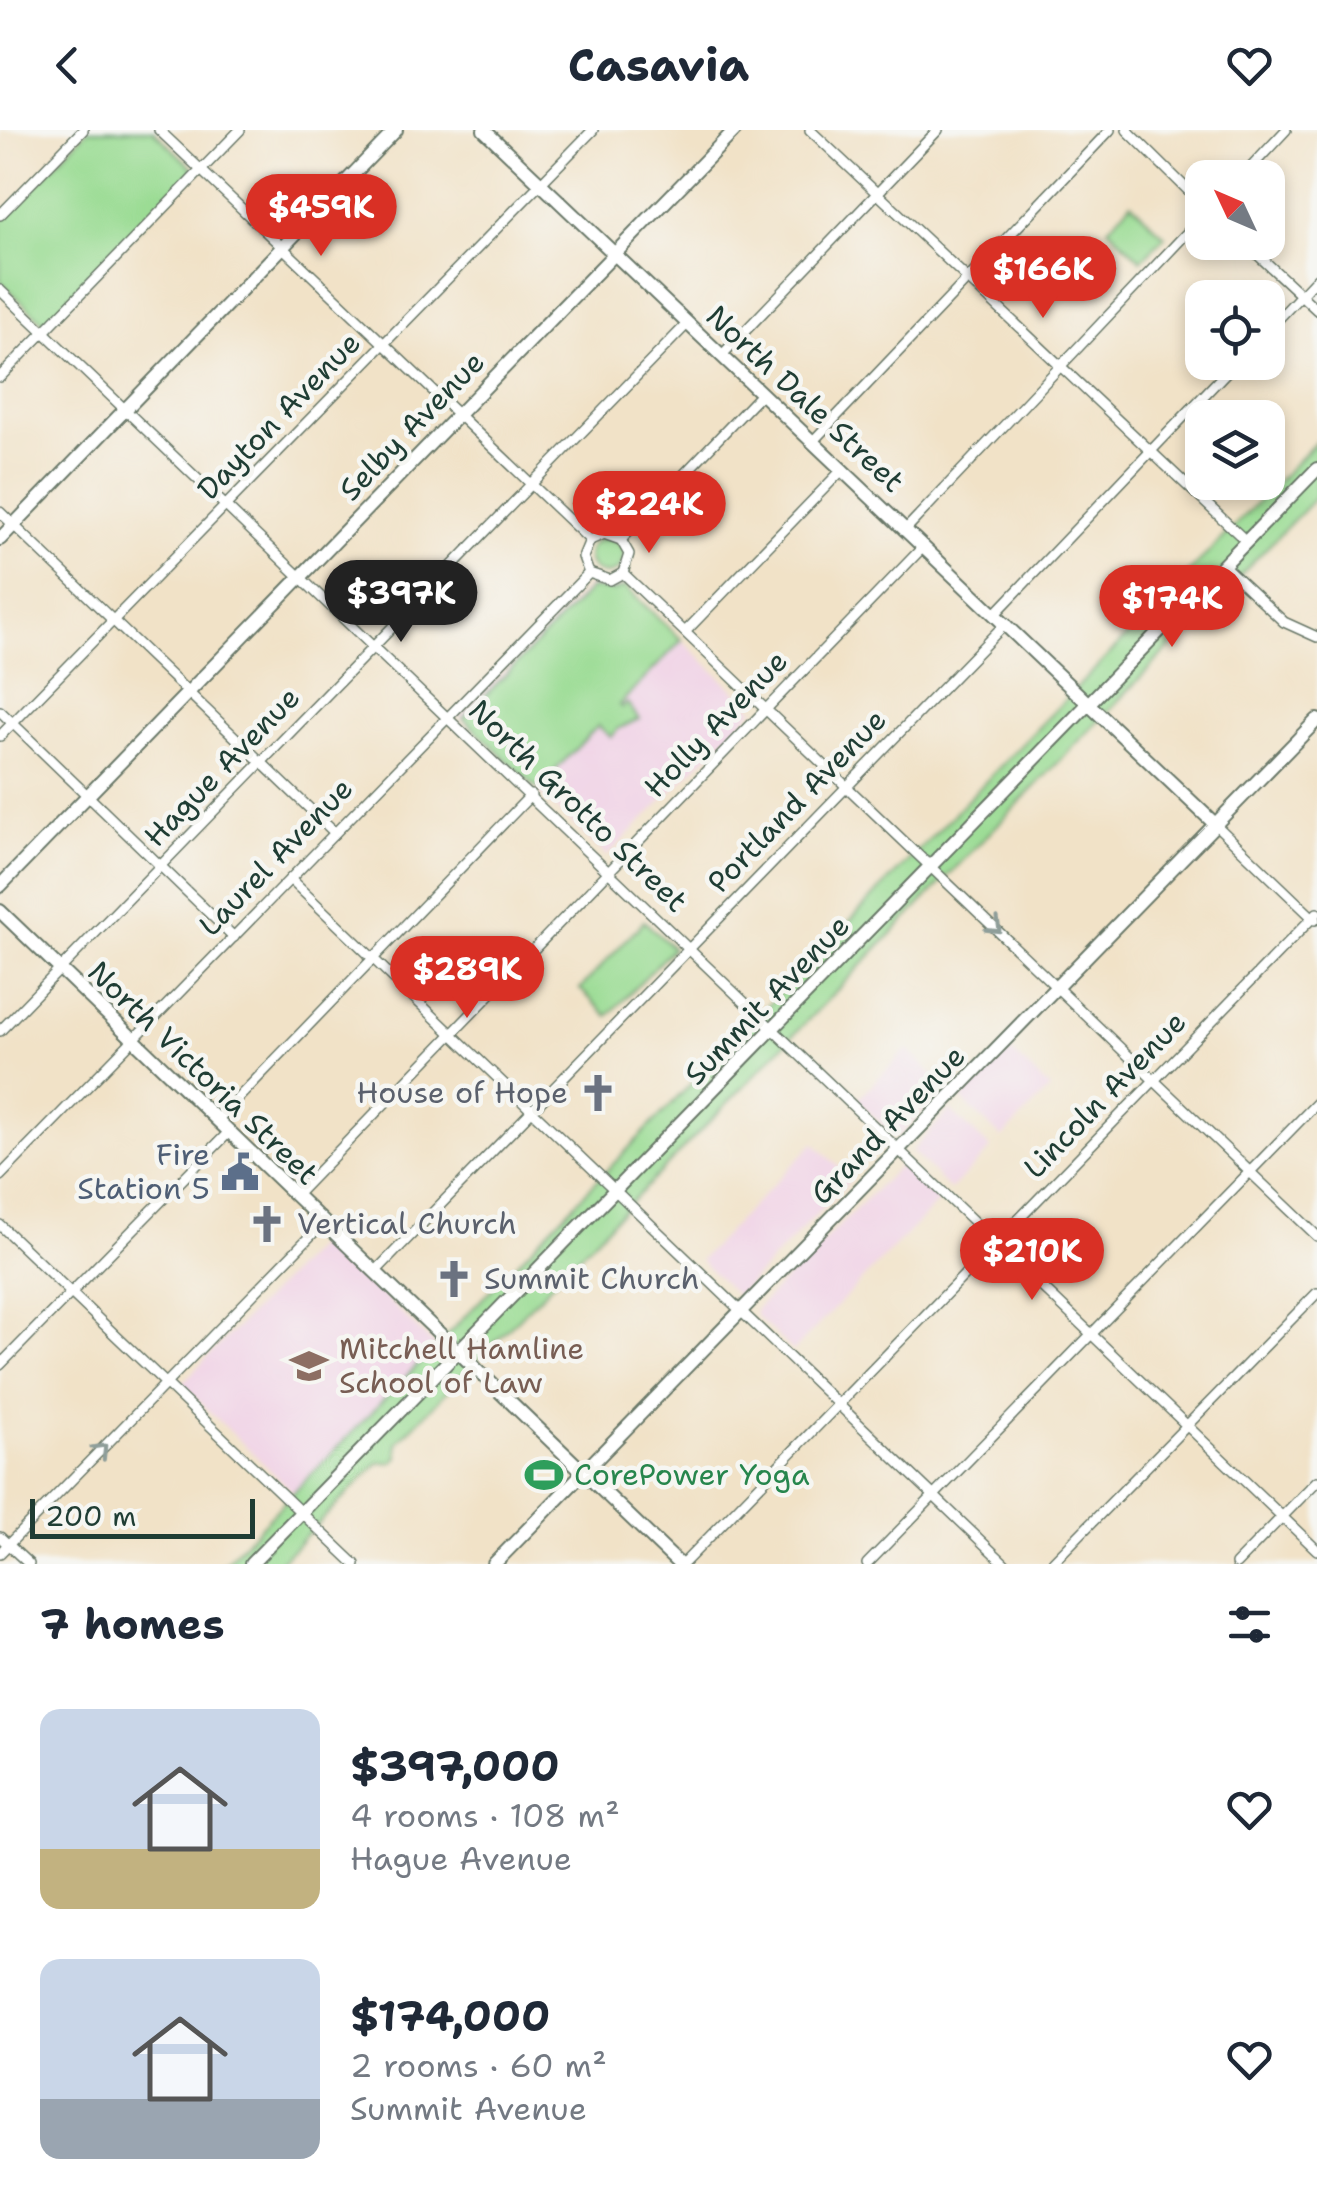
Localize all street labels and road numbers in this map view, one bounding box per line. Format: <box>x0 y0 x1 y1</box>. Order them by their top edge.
street label: North Dale Street <box>697 296 913 501</box>
street label: Dayton Avenue <box>188 323 369 509</box>
street label: Selby Avenue <box>330 342 493 509</box>
street label: Holly Avenue <box>635 641 796 806</box>
street label: Hague Avenue <box>135 678 309 856</box>
street label: North Grotto Street <box>460 690 697 921</box>
street label: Portland Avenue <box>698 700 895 902</box>
street label: Laurel Avenue <box>189 768 362 945</box>
street label: Summit Avenue <box>675 906 858 1094</box>
street label: North Victoria Street <box>79 952 328 1194</box>
street label: Lincoln Avenue <box>1014 1002 1195 1187</box>
street label: Grand Avenue <box>801 1036 974 1213</box>

